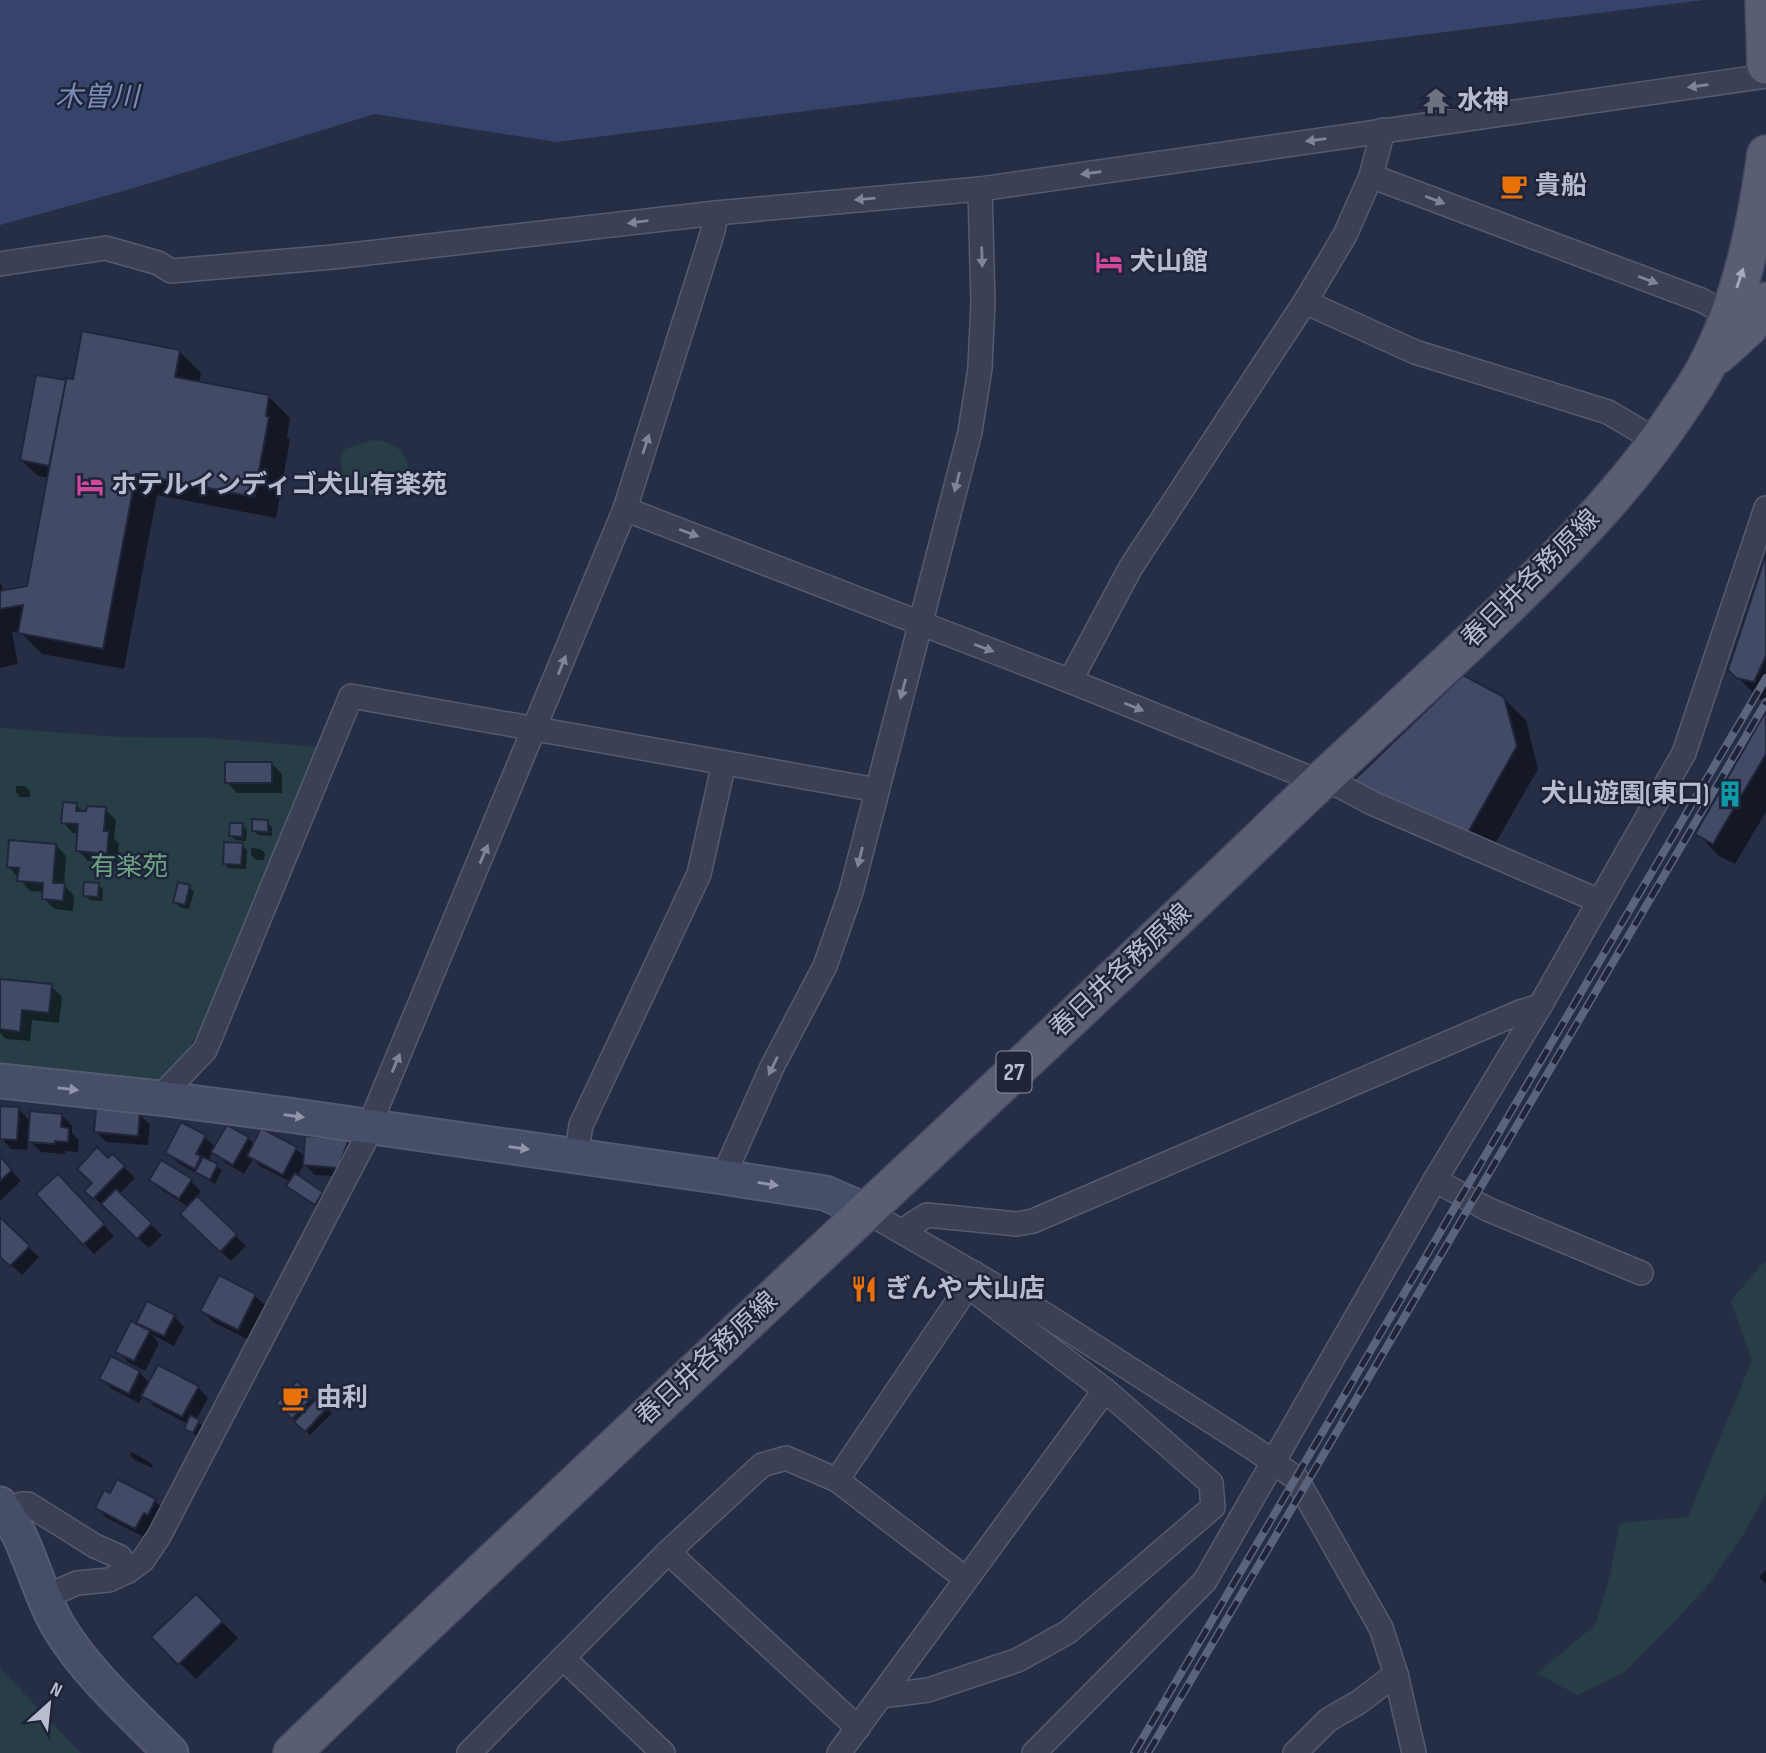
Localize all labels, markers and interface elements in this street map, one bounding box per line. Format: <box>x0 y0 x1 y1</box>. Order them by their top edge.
one-way arrow <box>1687 80 1709 91</box>
water label: 木曽川 <box>55 81 142 114</box>
temple icon: 水神 <box>1421 86 1451 116</box>
place label: 水神 <box>1457 86 1509 117</box>
one-way arrow <box>1305 135 1327 146</box>
one-way arrow <box>1079 167 1101 178</box>
cafe icon: 貴船 <box>1499 171 1529 201</box>
place label: 貴船 <box>1535 171 1587 202</box>
one-way arrow <box>853 194 875 205</box>
one-way arrow <box>1424 195 1445 206</box>
one-way arrow <box>627 216 649 227</box>
one-way arrow <box>976 246 987 268</box>
hotel icon: 犬山館 <box>1094 247 1124 277</box>
place label: 犬山館 <box>1130 247 1208 278</box>
one-way arrow <box>1736 268 1746 289</box>
one-way arrow <box>1637 275 1658 286</box>
one-way arrow <box>641 433 651 454</box>
hotel icon: ホテルインディゴ犬山有楽苑 <box>75 470 105 500</box>
place label: ホテルインディゴ犬山有楽苑 <box>111 470 447 501</box>
one-way arrow <box>951 471 962 493</box>
street label: 春日井各務原線 <box>1456 504 1606 654</box>
one-way arrow <box>678 528 699 539</box>
one-way arrow <box>974 642 995 653</box>
one-way arrow <box>556 654 567 675</box>
one-way arrow <box>897 678 908 700</box>
one-way arrow <box>1123 701 1144 712</box>
place label: 犬山遊園(東口) <box>1541 779 1709 810</box>
building icon: 犬山遊園(東口) <box>1715 779 1745 809</box>
one-way arrow <box>479 843 490 864</box>
one-way arrow <box>854 846 865 868</box>
park label: 有楽苑 <box>90 852 168 883</box>
street label: 春日井各務原線 <box>1044 898 1198 1044</box>
road number: 27 <box>996 1052 1032 1092</box>
one-way arrow <box>391 1053 402 1074</box>
one-way arrow <box>768 1056 779 1076</box>
one-way arrow <box>57 1083 79 1094</box>
one-way arrow <box>283 1110 305 1121</box>
one-way arrow <box>508 1142 530 1153</box>
one-way arrow <box>757 1179 779 1190</box>
restaurant icon: ぎんや 犬山店 <box>849 1274 879 1304</box>
place label: ぎんや 犬山店 <box>885 1274 1045 1305</box>
street label: 春日井各務原線 <box>630 1286 784 1432</box>
cafe icon: 由利 <box>280 1383 310 1413</box>
place label: 由利 <box>316 1383 368 1414</box>
north arrow <box>14 1669 84 1739</box>
text: N <box>46 1678 66 1703</box>

